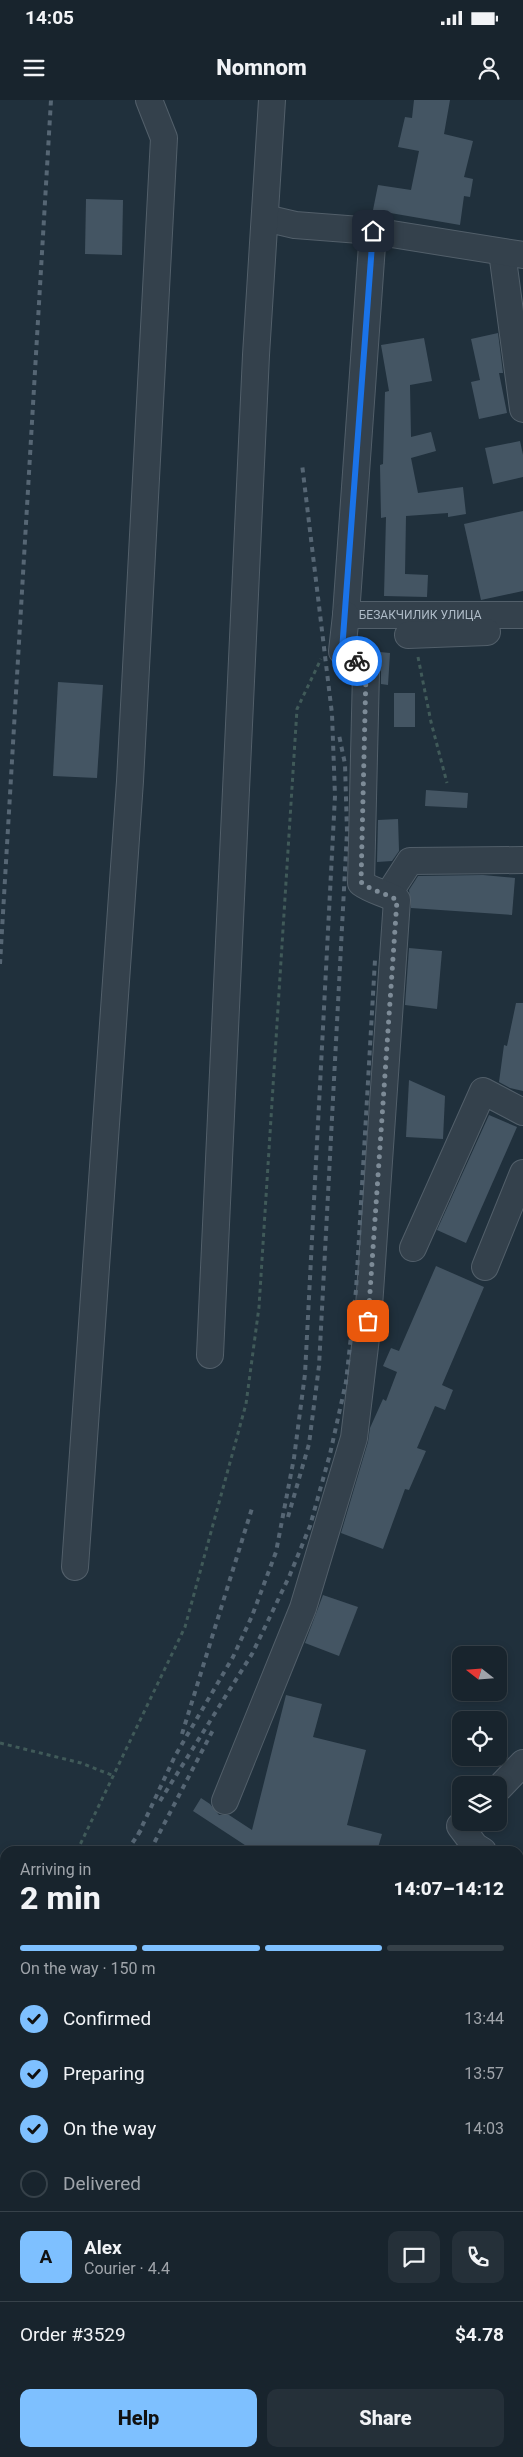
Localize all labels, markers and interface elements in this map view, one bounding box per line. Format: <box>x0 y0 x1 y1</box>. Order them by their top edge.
text: 14:05 <box>25 6 74 29</box>
icon: menu <box>20 54 48 82</box>
icon: person <box>475 54 503 82</box>
text: Nomnom <box>216 55 307 80</box>
pin <box>352 210 394 252</box>
icon: home <box>359 217 387 245</box>
street label: БЕЗАКЧИЛИК УЛИЦА <box>359 608 482 622</box>
courier <box>332 636 382 686</box>
icon: bike <box>343 647 371 675</box>
pin <box>347 1300 389 1342</box>
icon: bag <box>354 1307 382 1335</box>
north arrow <box>452 1646 508 1701</box>
map controls <box>452 1646 507 1831</box>
button: locate <box>452 1711 507 1766</box>
button: layers <box>452 1776 507 1831</box>
text: Arriving in <box>20 1860 91 1879</box>
text: 14:07–14:12 <box>393 1877 504 1900</box>
text: 2 min <box>20 1879 101 1917</box>
text: On the way · 150 m <box>20 1959 156 1978</box>
icon: check <box>20 2005 48 2033</box>
text: Confirmed <box>63 2007 151 2030</box>
text: 13:44 <box>464 2009 504 2028</box>
icon: check <box>20 2060 48 2088</box>
text: Preparing <box>63 2062 145 2085</box>
text: 13:57 <box>464 2064 504 2083</box>
icon: check <box>20 2115 48 2143</box>
text: On the way <box>63 2117 156 2140</box>
text: 14:03 <box>464 2119 504 2138</box>
text: Delivered <box>63 2172 141 2195</box>
button: chat <box>388 2231 440 2283</box>
button: phone <box>452 2231 504 2283</box>
text: Alex <box>84 2236 122 2259</box>
text: A <box>40 2245 52 2268</box>
text: Courier · 4.4 <box>84 2259 170 2278</box>
text: Order #3529 <box>20 2323 126 2346</box>
text: $4.78 <box>455 2323 504 2346</box>
button: Help <box>20 2389 257 2447</box>
button: Share <box>267 2389 504 2447</box>

